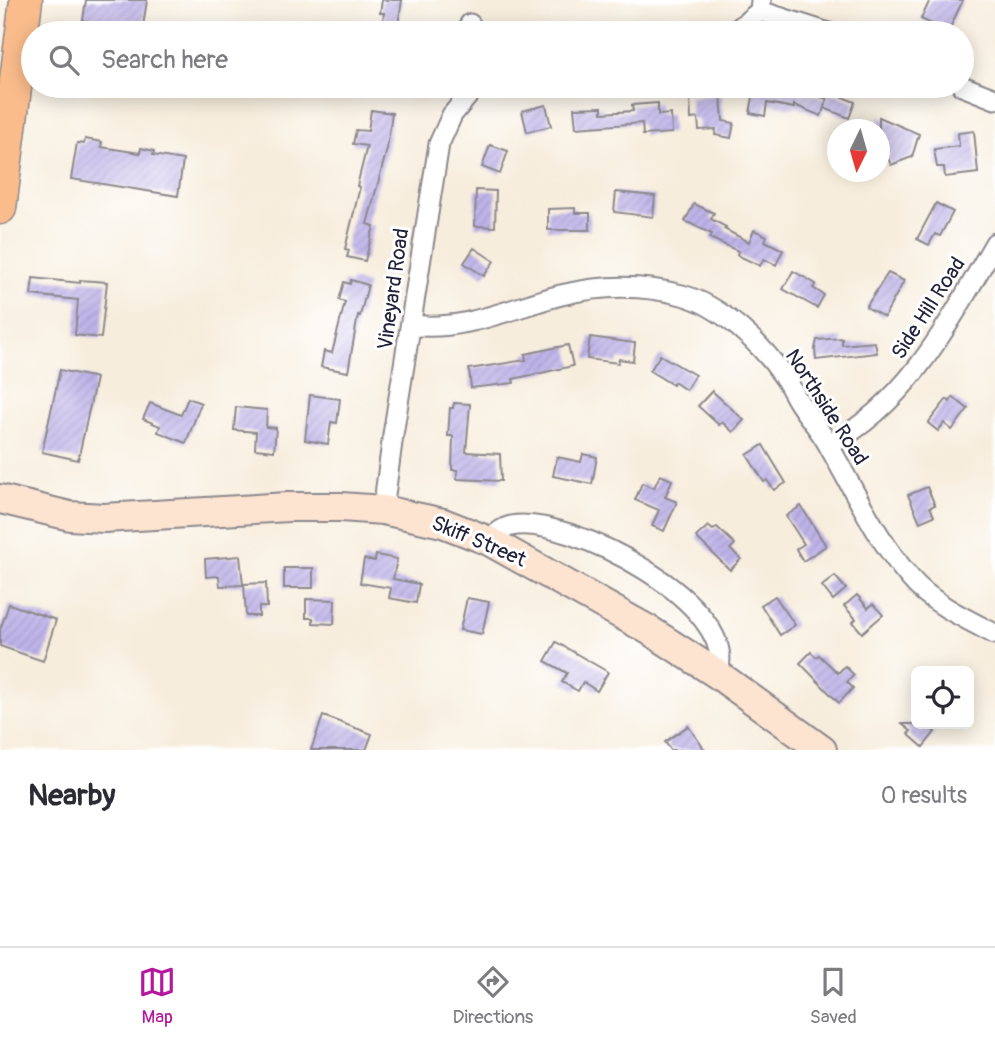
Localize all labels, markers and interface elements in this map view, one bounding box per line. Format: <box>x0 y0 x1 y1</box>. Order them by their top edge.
search box <box>21 21 974 98</box>
icon: search <box>45 41 83 79</box>
text: Search here <box>101 44 228 76</box>
north arrow <box>827 119 890 182</box>
street label: Vineyard Road <box>372 227 415 352</box>
street label: Side Hill Road <box>885 252 971 364</box>
street label: Northside Road <box>779 344 874 471</box>
street label: Skiff Street <box>428 509 531 574</box>
map controls <box>911 666 974 729</box>
button: locate <box>911 666 974 729</box>
text: Nearby <box>28 777 115 814</box>
text: 0 results <box>881 781 967 810</box>
tab: Map <box>138 963 176 1029</box>
tab: Directions <box>453 963 533 1029</box>
tab: Saved <box>810 963 857 1029</box>

